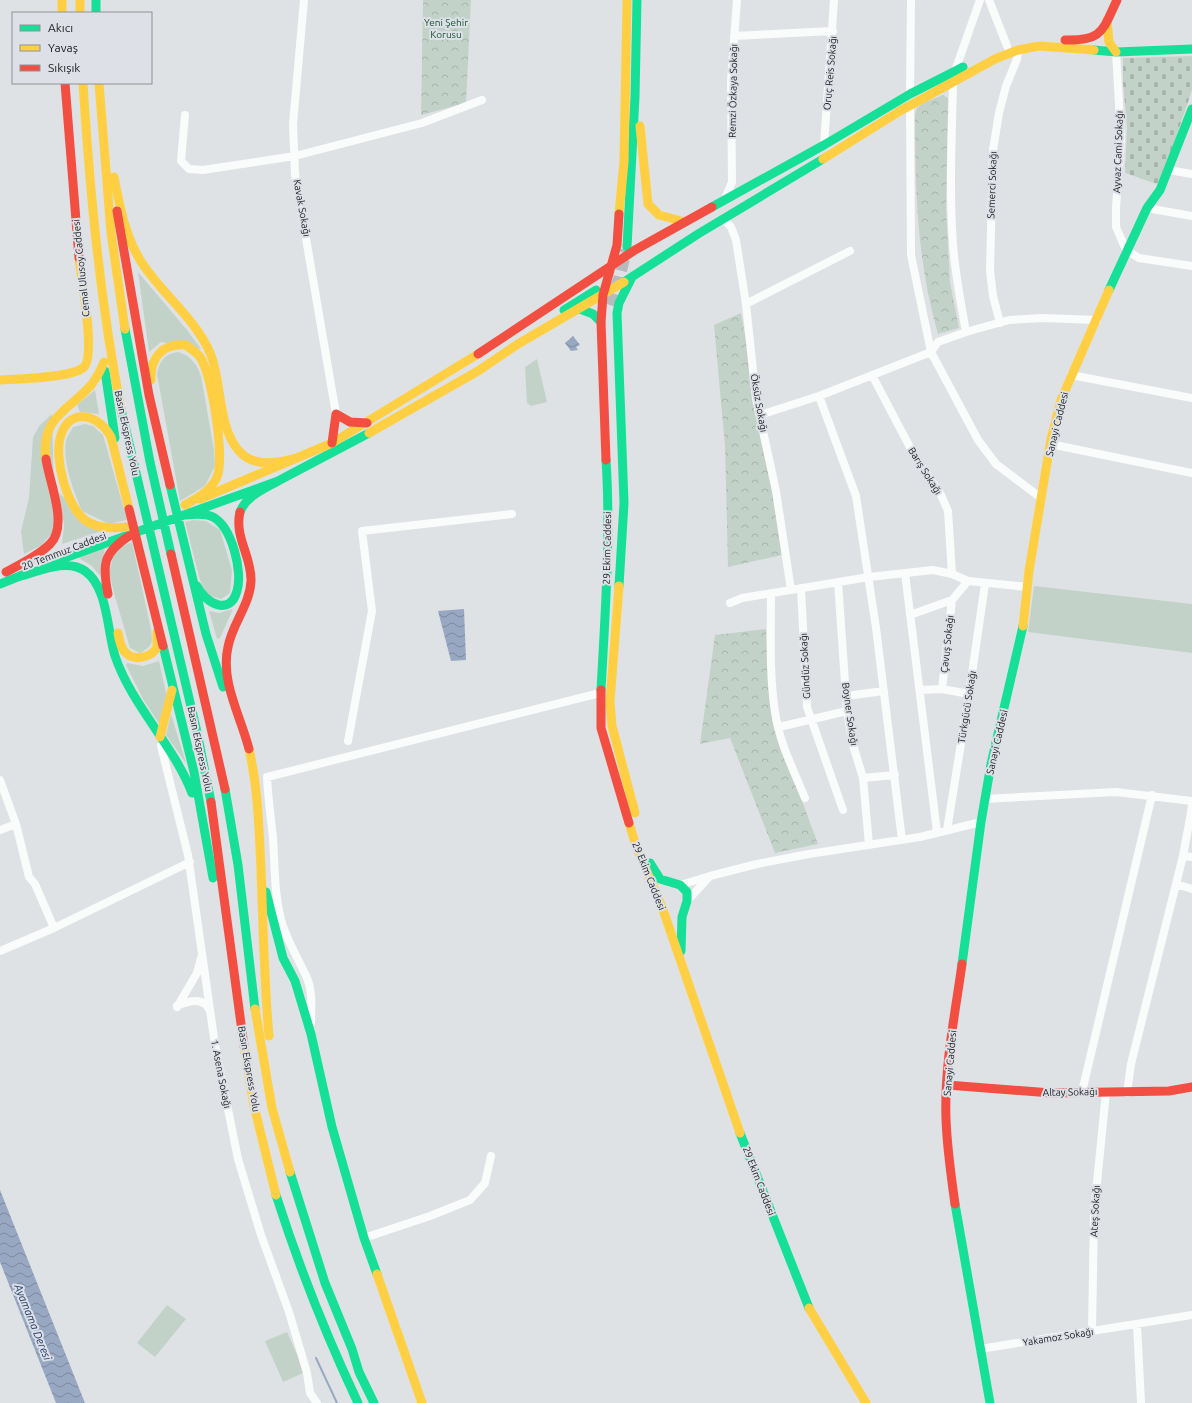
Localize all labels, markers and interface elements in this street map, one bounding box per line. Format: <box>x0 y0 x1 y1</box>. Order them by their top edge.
legend <box>12 12 152 84</box>
park label: Yeni Şehir Korusu <box>424 17 468 40</box>
text: Akıcı <box>48 21 73 34</box>
street label: Oruç Reis Sokağı <box>821 35 839 111</box>
text: Yavaş <box>48 41 78 54</box>
street label: Remzi Özkaya Sokağı <box>727 44 739 138</box>
text: Sıkışık <box>48 61 80 74</box>
street label: Ayvaz Cami Sokağı <box>1111 111 1125 193</box>
street label: Semerci Sokağı <box>985 151 999 219</box>
street label: Kavak Sokağı <box>292 178 312 238</box>
street label: Cemal Ulusoy Caddesi <box>70 219 92 317</box>
street label: Öksüz Sokağı <box>748 373 770 433</box>
street label: Basın Ekspress Yolu <box>113 389 141 477</box>
street label: Sanayi Caddesi <box>1044 391 1070 457</box>
street label: Barış Sokağı <box>906 445 944 497</box>
street label: 29 Ekim Caddesi <box>601 511 613 585</box>
street label: 20 Temmuz Caddesi <box>20 530 108 572</box>
street label: Çavuş Sokağı <box>939 615 955 673</box>
street label: Gündüz Sokağı <box>798 633 812 699</box>
street label: Türkgücü Sokağı <box>956 670 978 744</box>
street label: Boyner Sokağı <box>840 682 860 746</box>
street label: Basın Ekspress Yolu <box>186 705 214 793</box>
street label: Sanayi Caddesi <box>984 709 1010 775</box>
street label: 29 Ekim Caddesi <box>630 840 668 912</box>
street label: Basın Ekspress Yolu <box>236 1025 262 1113</box>
street label: Sanayi Caddesi <box>942 1030 958 1096</box>
street label: 1. Asena Sokağı <box>209 1039 233 1109</box>
street label: Altay Sokağı <box>1043 1086 1097 1098</box>
street label: 29 Ekim Caddesi <box>741 1145 777 1217</box>
street label: Ateş Sokağı <box>1088 1185 1102 1237</box>
water label: Ayamama Deresi <box>12 1281 54 1363</box>
street label: Yakamoz Sokağı <box>1022 1326 1094 1348</box>

